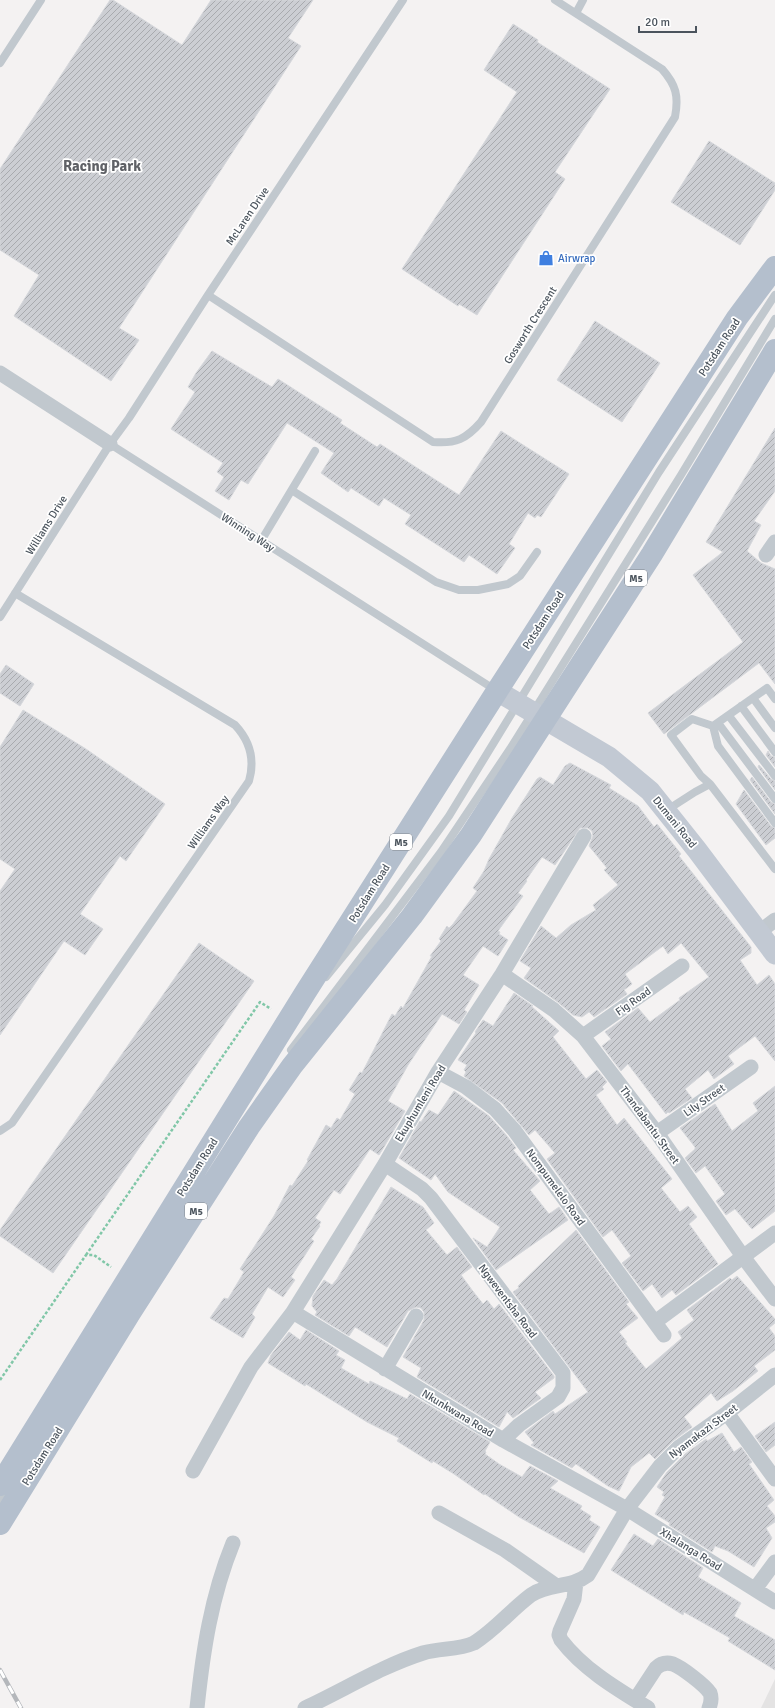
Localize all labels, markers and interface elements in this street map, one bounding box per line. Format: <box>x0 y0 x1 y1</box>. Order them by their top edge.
scale bar <box>639 8 696 34</box>
text: 20 m <box>645 15 670 30</box>
district label: Racing Park <box>63 157 141 175</box>
street label: McLaren Drive <box>223 185 272 248</box>
shop icon: Airwrap <box>537 249 555 267</box>
place label: Airwrap <box>558 252 595 265</box>
street label: Gosworth Crescent <box>501 284 560 366</box>
street label: Potsdam Road <box>696 316 743 379</box>
street label: Williams Drive <box>23 493 70 557</box>
street label: Winning Way <box>219 510 278 555</box>
road number: M5 <box>625 570 647 586</box>
street label: Potsdam Road <box>520 589 567 652</box>
street label: Williams Way <box>185 792 232 852</box>
street label: Dumani Road <box>650 794 699 851</box>
road number: M5 <box>390 834 412 850</box>
street label: Potsdam Road <box>346 862 393 925</box>
street label: Fig Road <box>613 984 654 1018</box>
street label: Ekuphumleni Road <box>392 1062 449 1144</box>
street label: Lily Street <box>681 1081 728 1119</box>
street label: Thandabantu Street <box>617 1084 682 1167</box>
street label: Potsdam Road <box>174 1136 221 1199</box>
street label: Nompumelelo Road <box>523 1146 588 1228</box>
road number: M5 <box>185 1203 207 1219</box>
street label: Ngweventsha Road <box>476 1262 540 1341</box>
street label: Nkunkwana Road <box>420 1387 496 1440</box>
street label: Nyamakazi Street <box>666 1401 740 1461</box>
street label: Potsdam Road <box>19 1425 66 1488</box>
street label: Xhalanga Road <box>658 1525 724 1574</box>

